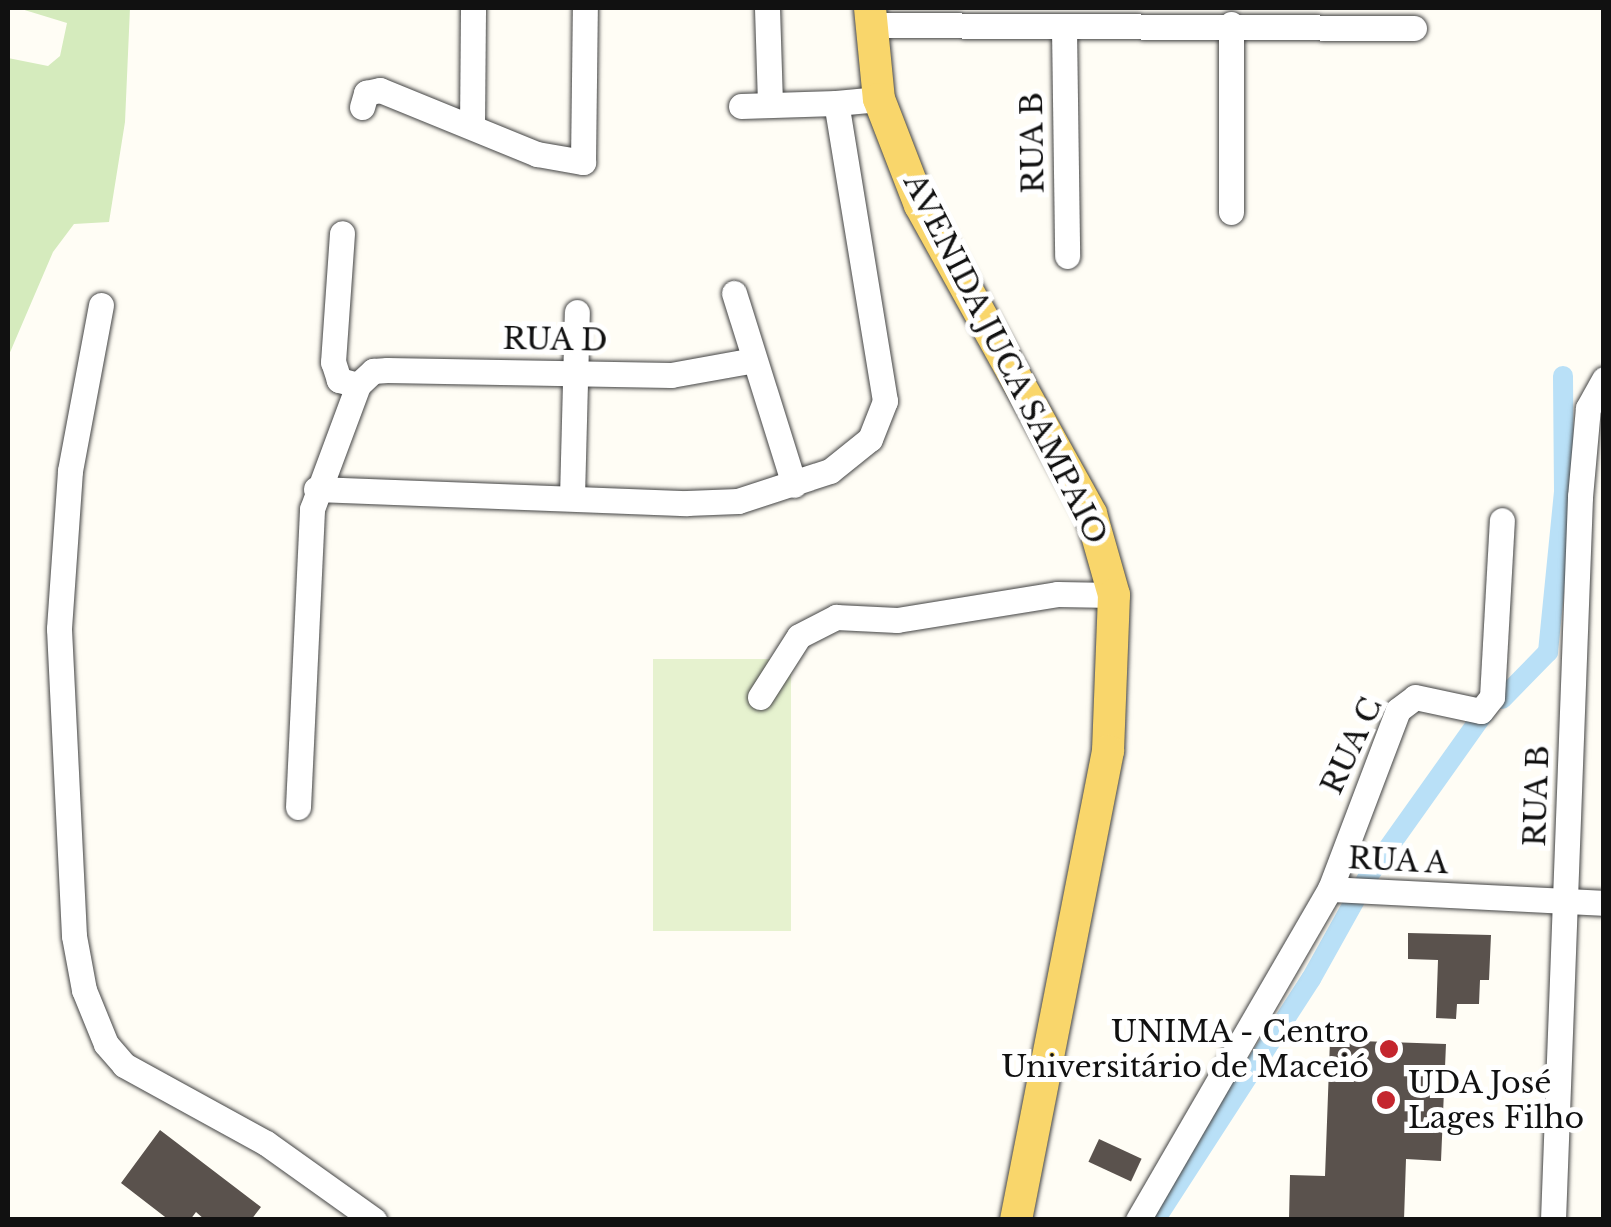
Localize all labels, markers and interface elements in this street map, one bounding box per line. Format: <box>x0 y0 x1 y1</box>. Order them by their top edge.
street label: RUA B <box>1014 91 1052 195</box>
street label: AVENIDA JUCA SAMPAIO <box>895 167 1115 551</box>
street label: RUA D <box>502 321 608 359</box>
street label: RUA C <box>1314 692 1390 800</box>
street label: RUA B <box>1517 744 1557 848</box>
street label: RUA A <box>1346 840 1450 882</box>
place label: UNIMA - Centro Universitário de Maceió <box>1001 1014 1369 1084</box>
marker: UNIMA - Centro Universitário de Maceió <box>1378 1038 1400 1060</box>
place label: UDA José Lages Filho <box>1408 1065 1584 1136</box>
marker: UDA José Lages Filho <box>1373 1087 1399 1113</box>

